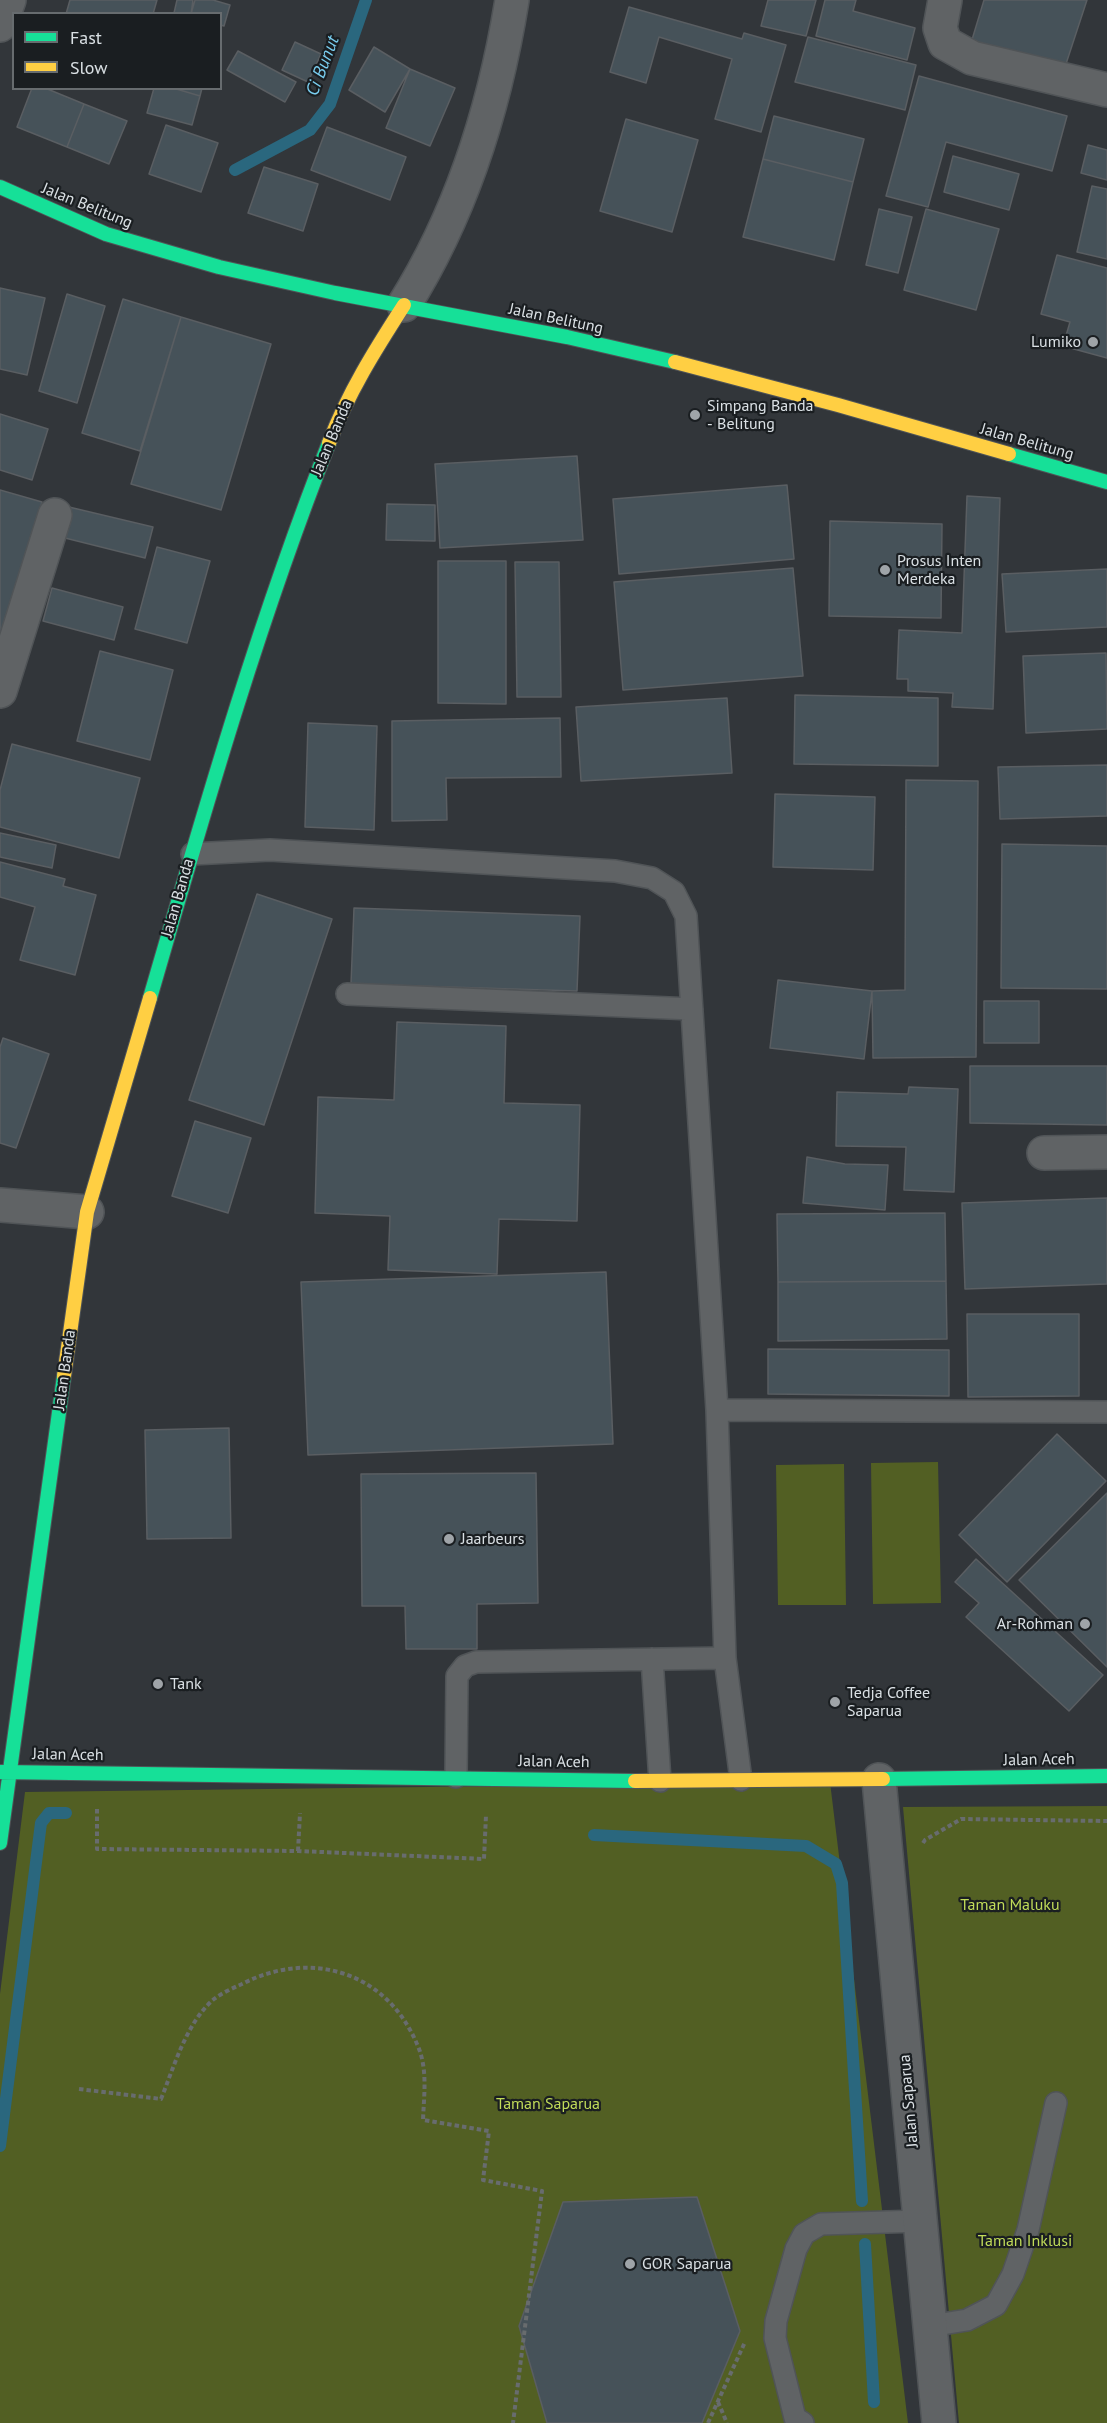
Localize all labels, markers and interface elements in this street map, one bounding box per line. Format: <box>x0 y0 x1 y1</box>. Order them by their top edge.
legend <box>12 12 222 90</box>
text: Fast <box>70 26 102 49</box>
water label: Ci Bunut <box>302 33 344 99</box>
text: Slow <box>70 56 108 79</box>
street label: Jalan Belitung <box>39 179 135 233</box>
street label: Jalan Belitung <box>507 300 605 338</box>
place label: Lumiko <box>1031 332 1081 352</box>
marker: Lumiko <box>1086 335 1100 349</box>
place label: Simpang Banda - Belitung <box>707 396 814 434</box>
street label: Jalan Banda <box>307 397 357 479</box>
marker: Simpang Banda - Belitung <box>688 408 702 422</box>
street label: Jalan Belitung <box>978 420 1076 464</box>
place label: Prosus Inten Merdeka <box>897 551 981 589</box>
marker: Prosus Inten Merdeka <box>878 563 892 577</box>
street label: Jalan Banda <box>158 857 198 939</box>
street label: Jalan Banda <box>50 1329 80 1411</box>
place label: Jaarbeurs <box>461 1529 525 1549</box>
marker: Jaarbeurs <box>442 1532 456 1546</box>
place label: Ar-Rohman <box>997 1614 1073 1634</box>
marker: Ar-Rohman <box>1078 1617 1092 1631</box>
place label: Tank <box>170 1674 202 1694</box>
marker: Tank <box>151 1677 165 1691</box>
place label: Tedja Coffee Saparua <box>847 1683 930 1721</box>
marker: Tedja Coffee Saparua <box>828 1695 842 1709</box>
street label: Jalan Aceh <box>32 1745 104 1765</box>
street label: Jalan Aceh <box>1003 1750 1075 1770</box>
street label: Jalan Aceh <box>518 1752 590 1772</box>
park label: Taman Maluku <box>960 1895 1060 1915</box>
street label: Jalan Saparua <box>895 2054 923 2148</box>
park label: Taman Saparua <box>496 2094 600 2114</box>
park label: Taman Inklusi <box>978 2231 1072 2251</box>
place label: GOR Saparua <box>642 2254 732 2274</box>
marker: GOR Saparua <box>623 2257 637 2271</box>

